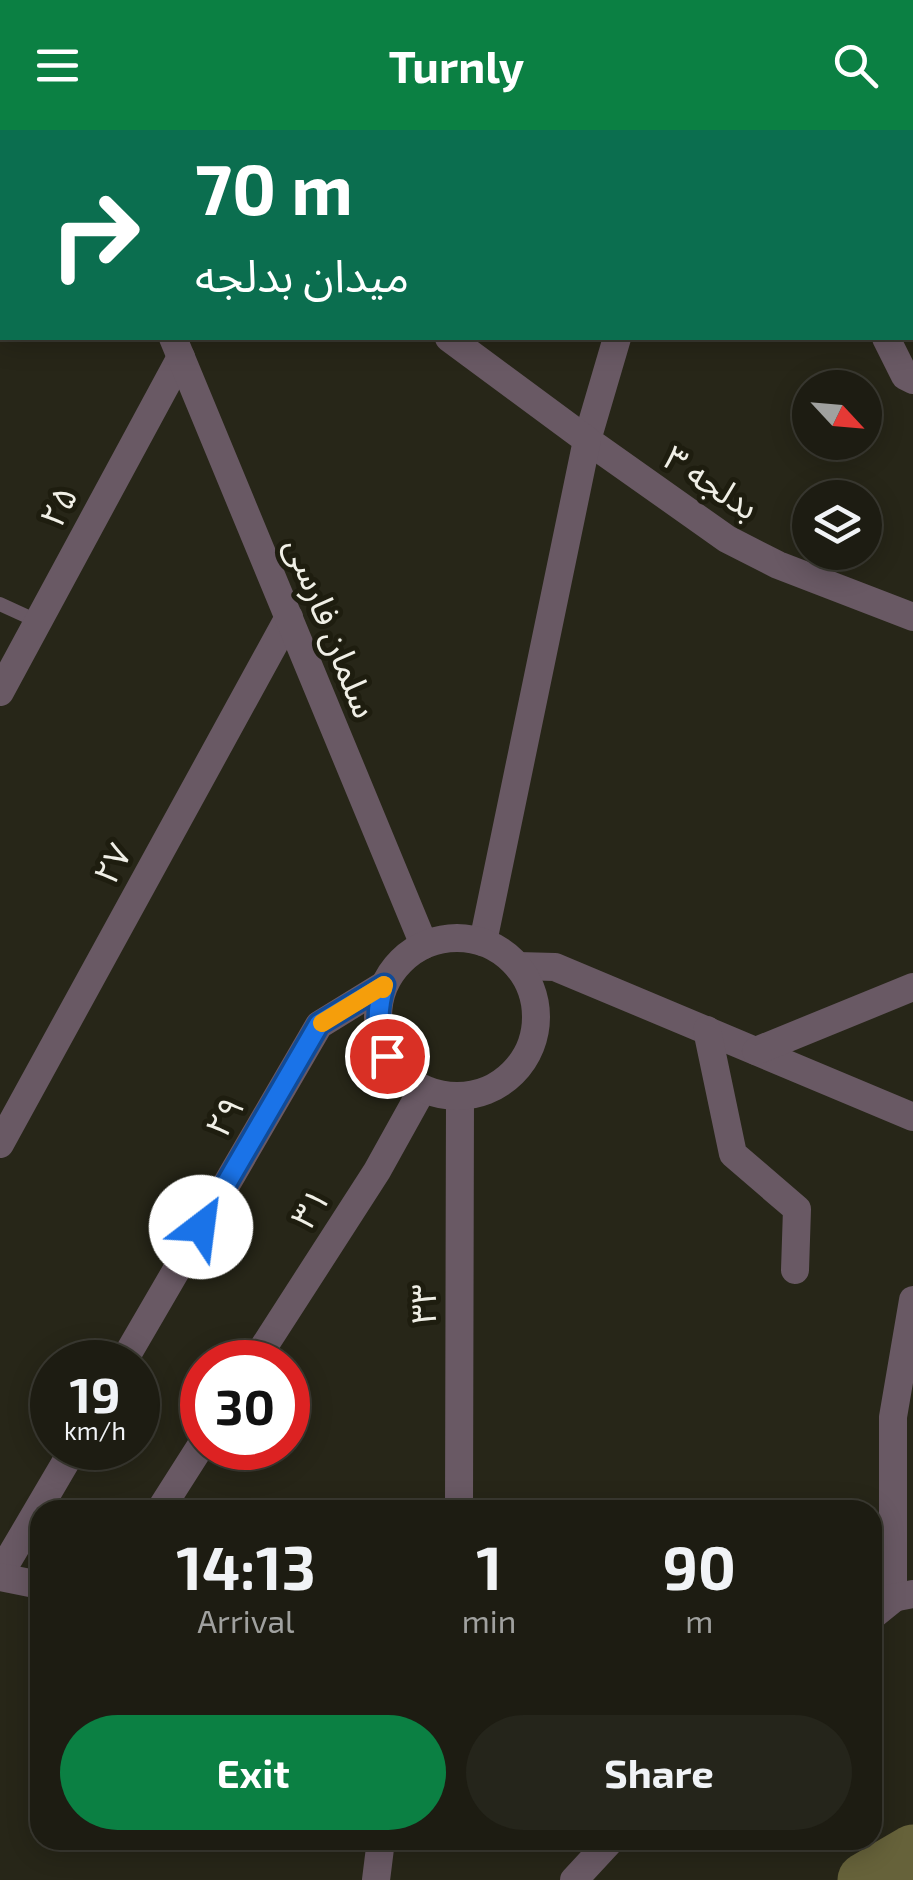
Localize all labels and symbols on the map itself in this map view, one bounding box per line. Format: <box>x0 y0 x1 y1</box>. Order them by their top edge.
north arrow <box>792 370 882 460</box>
street label: بدلجه ۳ <box>657 435 767 527</box>
street label: ۲۵ <box>29 478 85 534</box>
street label: سلمان فارسی <box>276 531 388 724</box>
street label: ۲۷ <box>83 835 139 891</box>
pin <box>345 1014 430 1099</box>
street label: ۲۹ <box>195 1088 251 1144</box>
position arrow <box>149 1175 253 1279</box>
street label: ۳۱ <box>280 1179 338 1235</box>
street label: ۳۳ <box>401 1284 443 1324</box>
speed limit sign: 30 <box>180 1340 310 1470</box>

